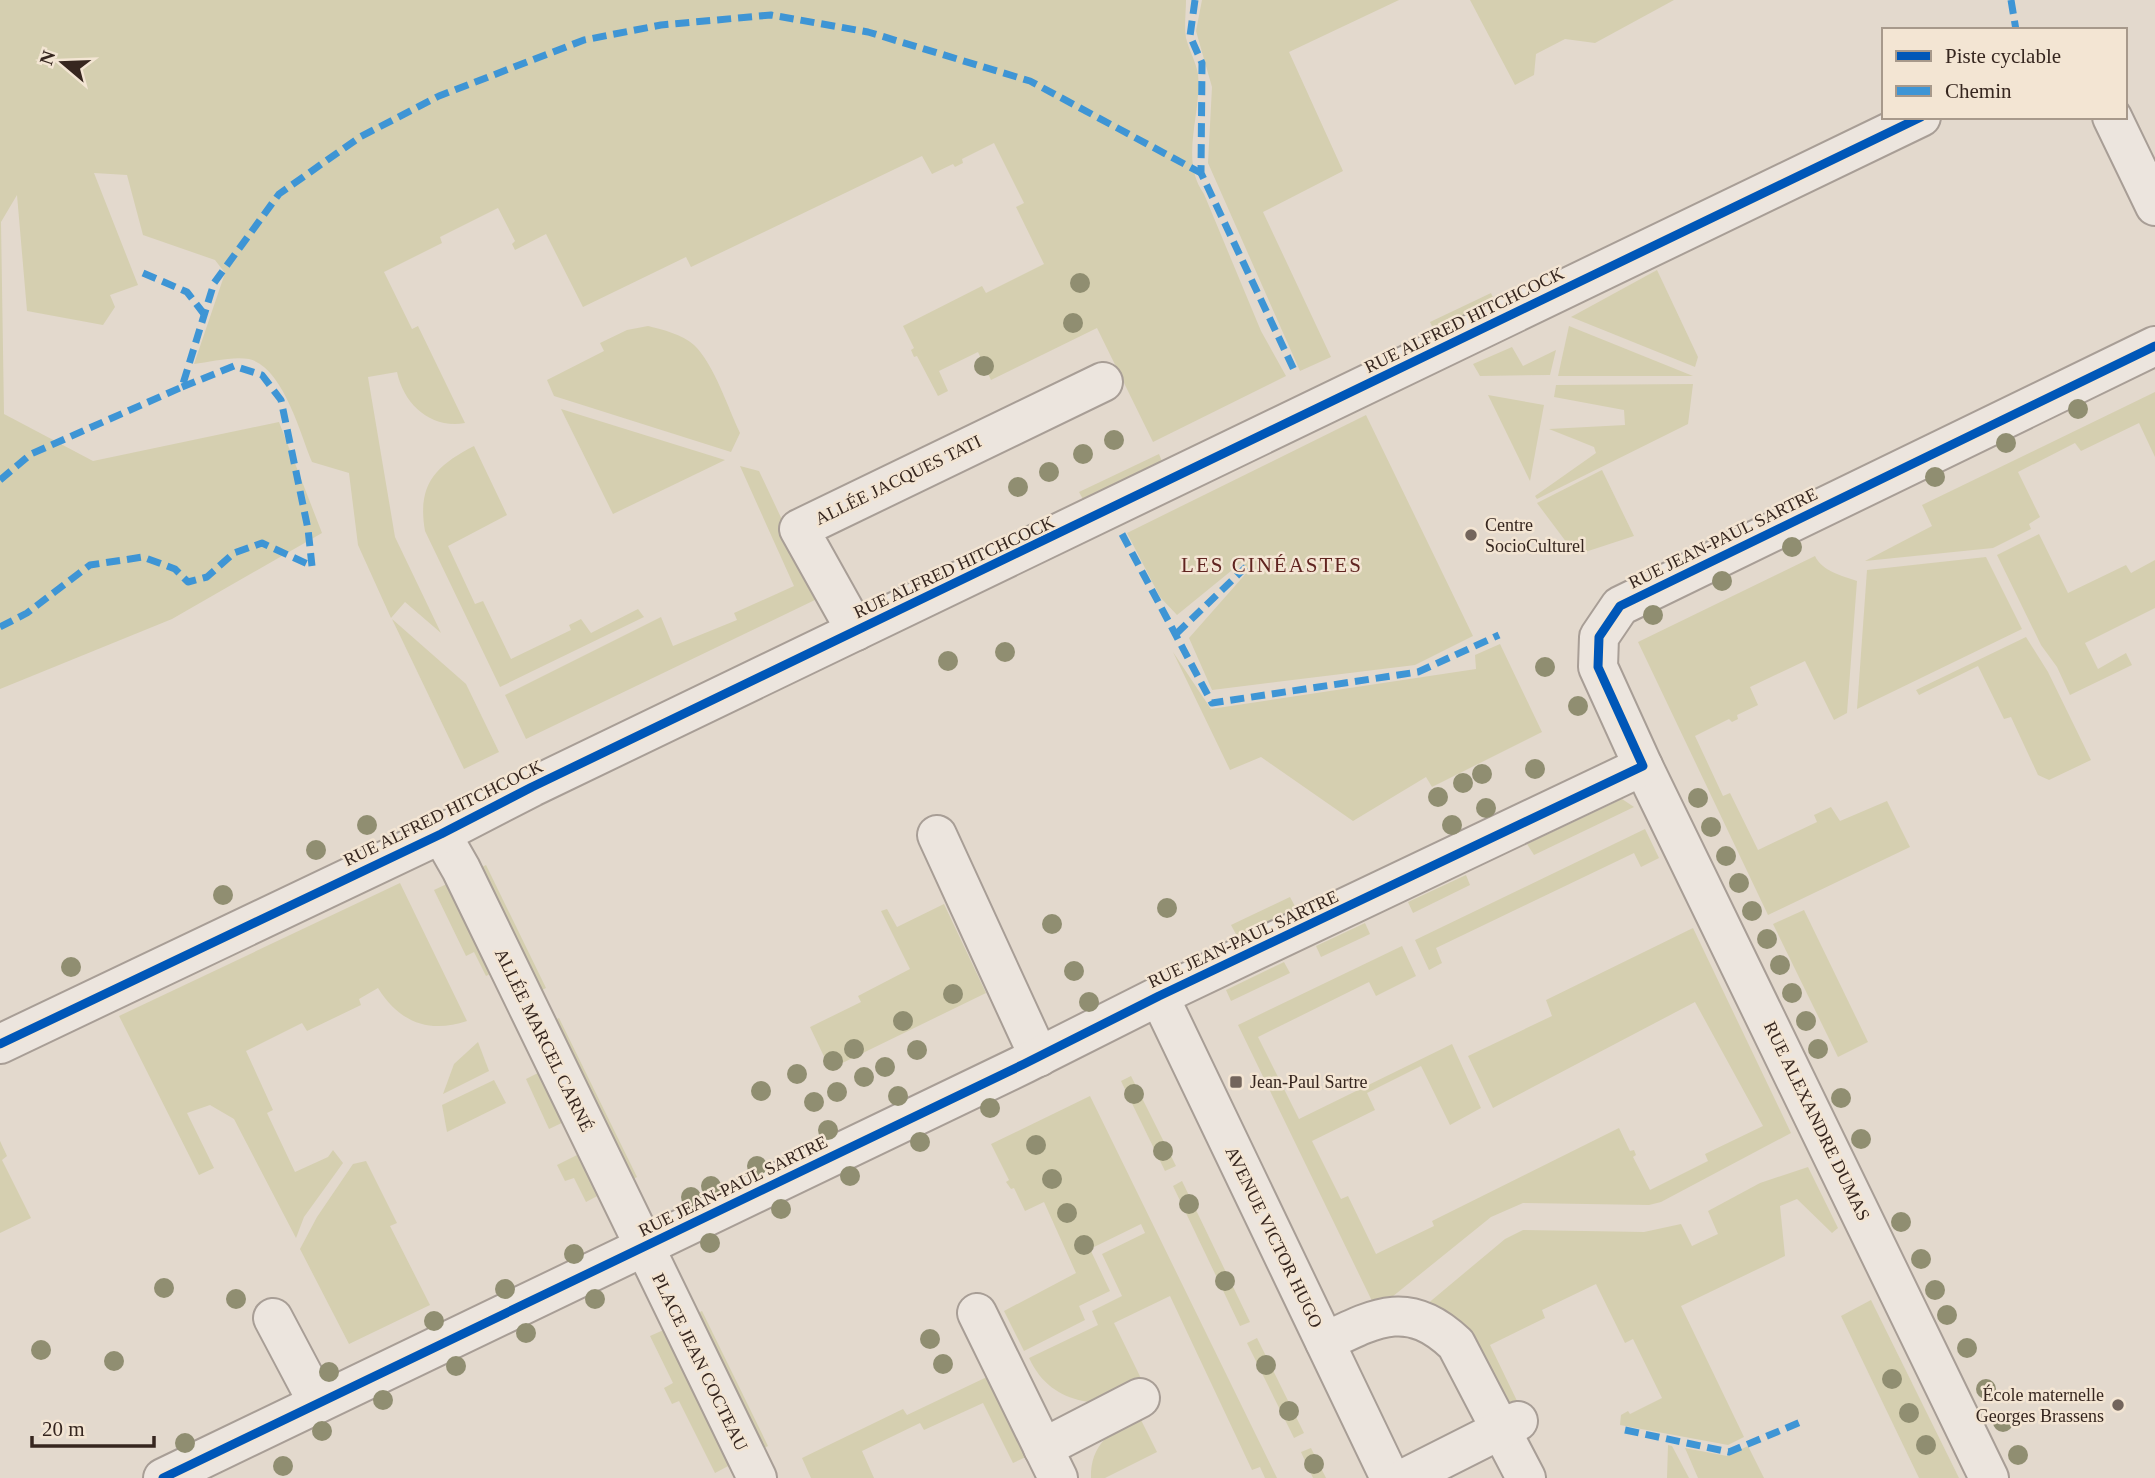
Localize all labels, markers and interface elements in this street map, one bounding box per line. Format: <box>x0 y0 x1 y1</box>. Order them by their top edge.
north arrow <box>28 28 98 98</box>
legend <box>1882 28 2127 119</box>
text: Piste cyclable <box>1945 44 2061 68</box>
text: N <box>35 47 60 68</box>
text: Chemin <box>1945 79 2012 103</box>
street label: RUE ALFRED HITCHCOCK <box>1361 263 1567 377</box>
street label: ALLÉE JACQUES TATI <box>811 430 984 529</box>
street label: RUE JEAN-PAUL SARTRE <box>1625 484 1821 592</box>
street label: RUE ALFRED HITCHCOCK <box>851 512 1057 622</box>
place label: Centre SocioCulturel <box>1485 515 1585 556</box>
marker: Centre SocioCulturel <box>1463 527 1479 543</box>
district label: LES CINÉASTES <box>1181 553 1363 577</box>
street label: RUE ALFRED HITCHCOCK <box>340 756 546 870</box>
street label: RUE JEAN-PAUL SARTRE <box>1145 886 1341 992</box>
street label: ALLÉE MARCEL CARNÉ <box>491 945 598 1135</box>
street label: RUE ALEXANDRE DUMAS <box>1760 1018 1874 1224</box>
place label: Jean-Paul Sartre <box>1250 1072 1367 1092</box>
marker: Jean-Paul Sartre <box>1228 1074 1244 1090</box>
street label: RUE JEAN-PAUL SARTRE <box>635 1132 831 1240</box>
street label: AVENUE VICTOR HUGO <box>1221 1143 1327 1331</box>
street label: PLACE JEAN COCTEAU <box>648 1270 752 1454</box>
place label: École maternelle Georges Brassens <box>1976 1384 2104 1426</box>
marker: École maternelle Georges Brassens <box>2110 1397 2126 1413</box>
scale bar <box>32 1404 154 1448</box>
text: 20 m <box>42 1417 85 1441</box>

